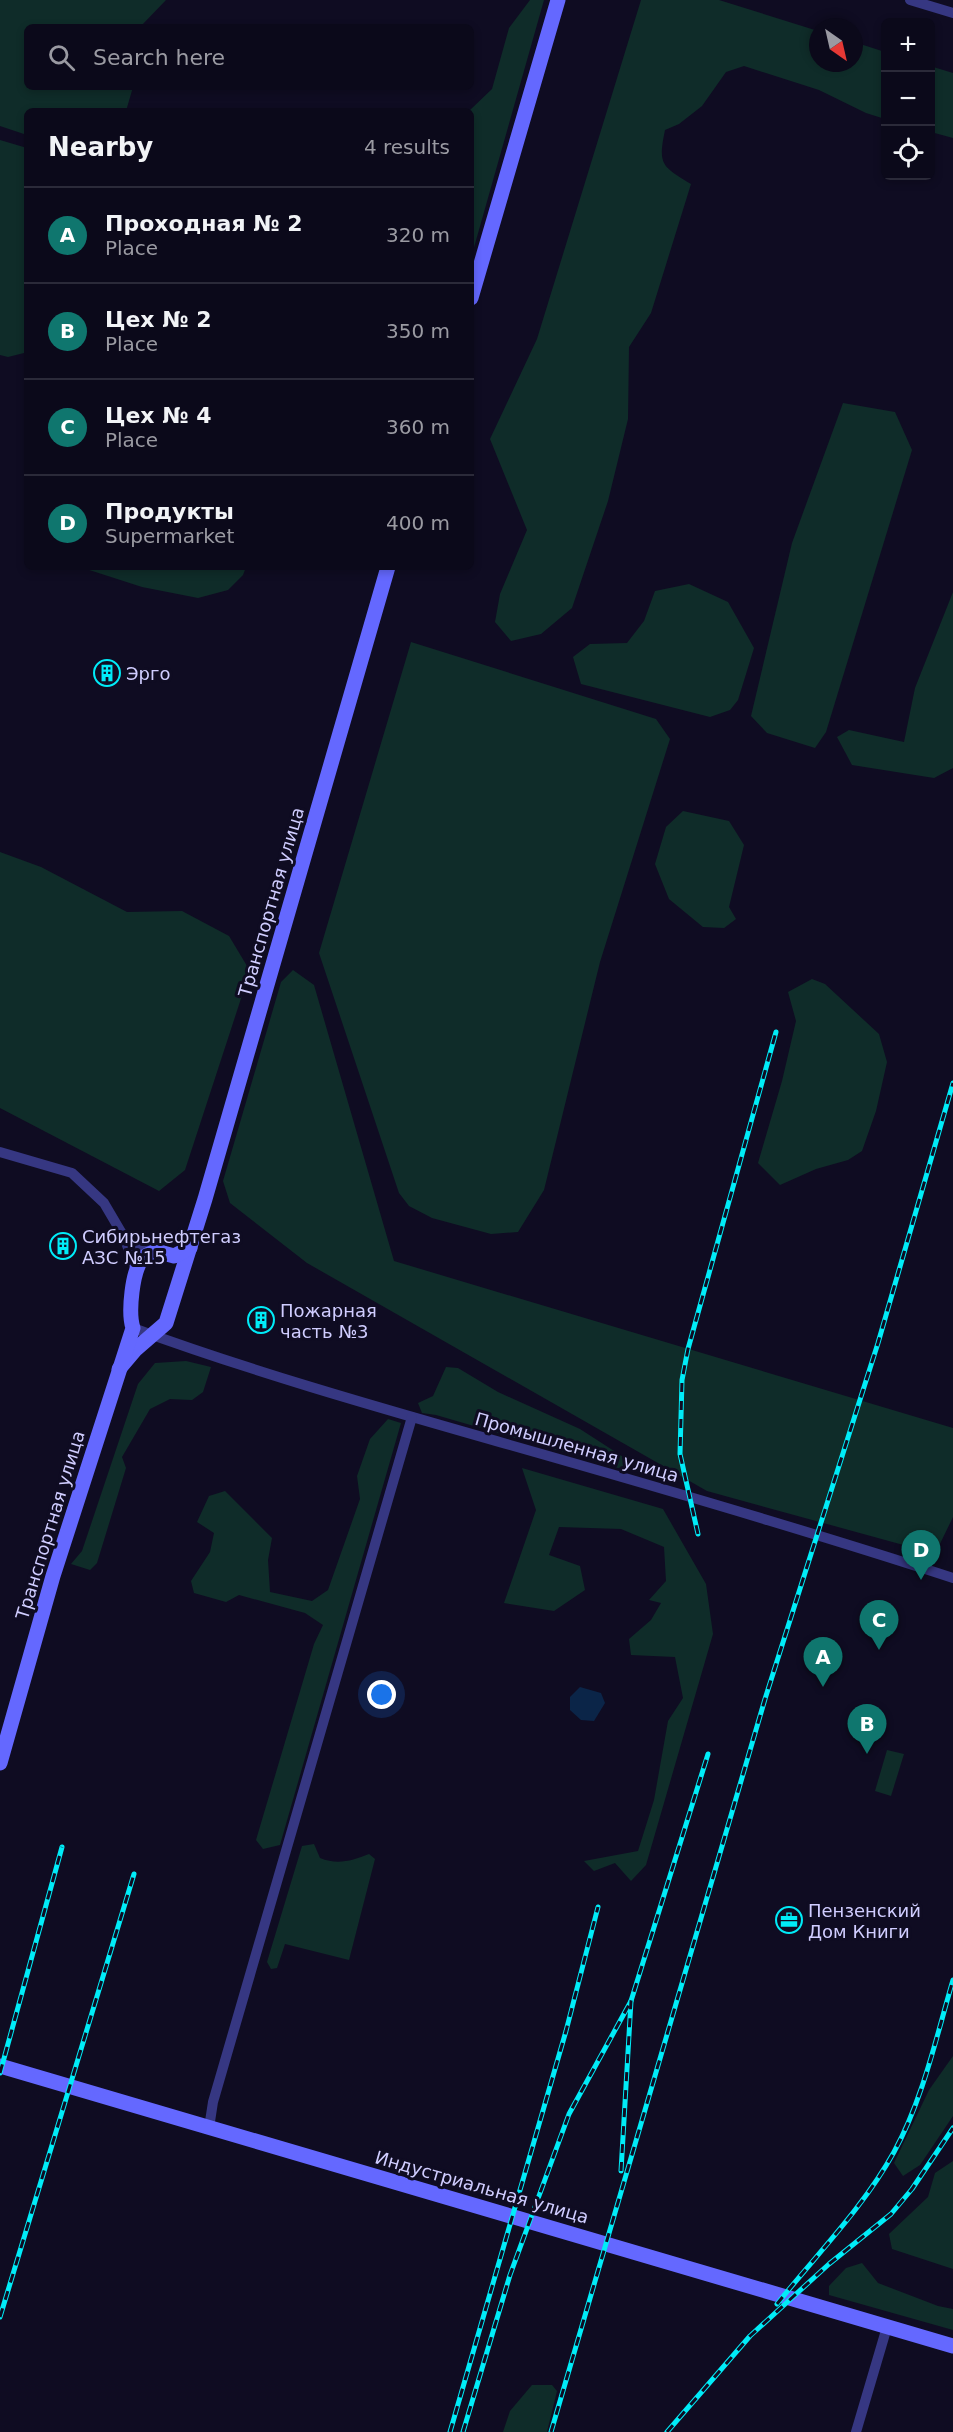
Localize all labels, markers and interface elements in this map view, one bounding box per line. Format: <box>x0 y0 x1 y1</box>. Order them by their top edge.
north arrow <box>809 18 863 72</box>
map controls <box>881 18 935 180</box>
button: + <box>881 18 935 72</box>
search box <box>24 24 474 90</box>
icon: search <box>45 41 78 74</box>
text: Search here <box>93 45 225 70</box>
button: − <box>881 72 935 126</box>
button: locate <box>881 126 935 180</box>
text: Nearby <box>48 132 153 162</box>
text: 4 results <box>364 135 450 159</box>
text: Проходная № 2 <box>105 211 303 236</box>
text: A <box>60 223 75 247</box>
text: 320 m <box>386 223 450 247</box>
text: Place <box>105 236 158 260</box>
text: Цех № 2 <box>105 307 212 332</box>
text: B <box>60 319 75 343</box>
text: 350 m <box>386 319 450 343</box>
text: Place <box>105 332 158 356</box>
text: Цех № 4 <box>105 403 212 428</box>
text: C <box>60 415 75 439</box>
text: 360 m <box>386 415 450 439</box>
text: Place <box>105 428 158 452</box>
text: Продукты <box>105 499 234 524</box>
text: D <box>59 511 76 535</box>
text: 400 m <box>386 511 450 535</box>
text: Supermarket <box>105 524 234 548</box>
building icon: Эрго <box>92 658 122 688</box>
place label: Эрго <box>126 663 170 684</box>
street label: Транспортная улица <box>234 805 308 1000</box>
place label: Сибирьнефтегаз АЗС №15 <box>82 1226 241 1268</box>
building icon: Сибирьнефтегаз АЗС №15 <box>48 1231 78 1261</box>
place label: Пожарная часть №3 <box>280 1300 377 1342</box>
building icon: Пожарная часть №3 <box>246 1305 276 1335</box>
street label: Промышленная улица <box>473 1408 681 1486</box>
street label: Транспортная улица <box>11 1428 89 1623</box>
pin: D <box>902 1530 940 1580</box>
pin: C <box>860 1600 898 1650</box>
pin: A <box>804 1638 842 1687</box>
your location <box>367 1680 396 1709</box>
pin: B <box>848 1704 886 1754</box>
place label: Пензенский Дом Книги <box>808 1900 921 1942</box>
office icon: Пензенский Дом Книги <box>774 1905 804 1935</box>
street label: Индустриальная улица <box>373 2146 591 2228</box>

